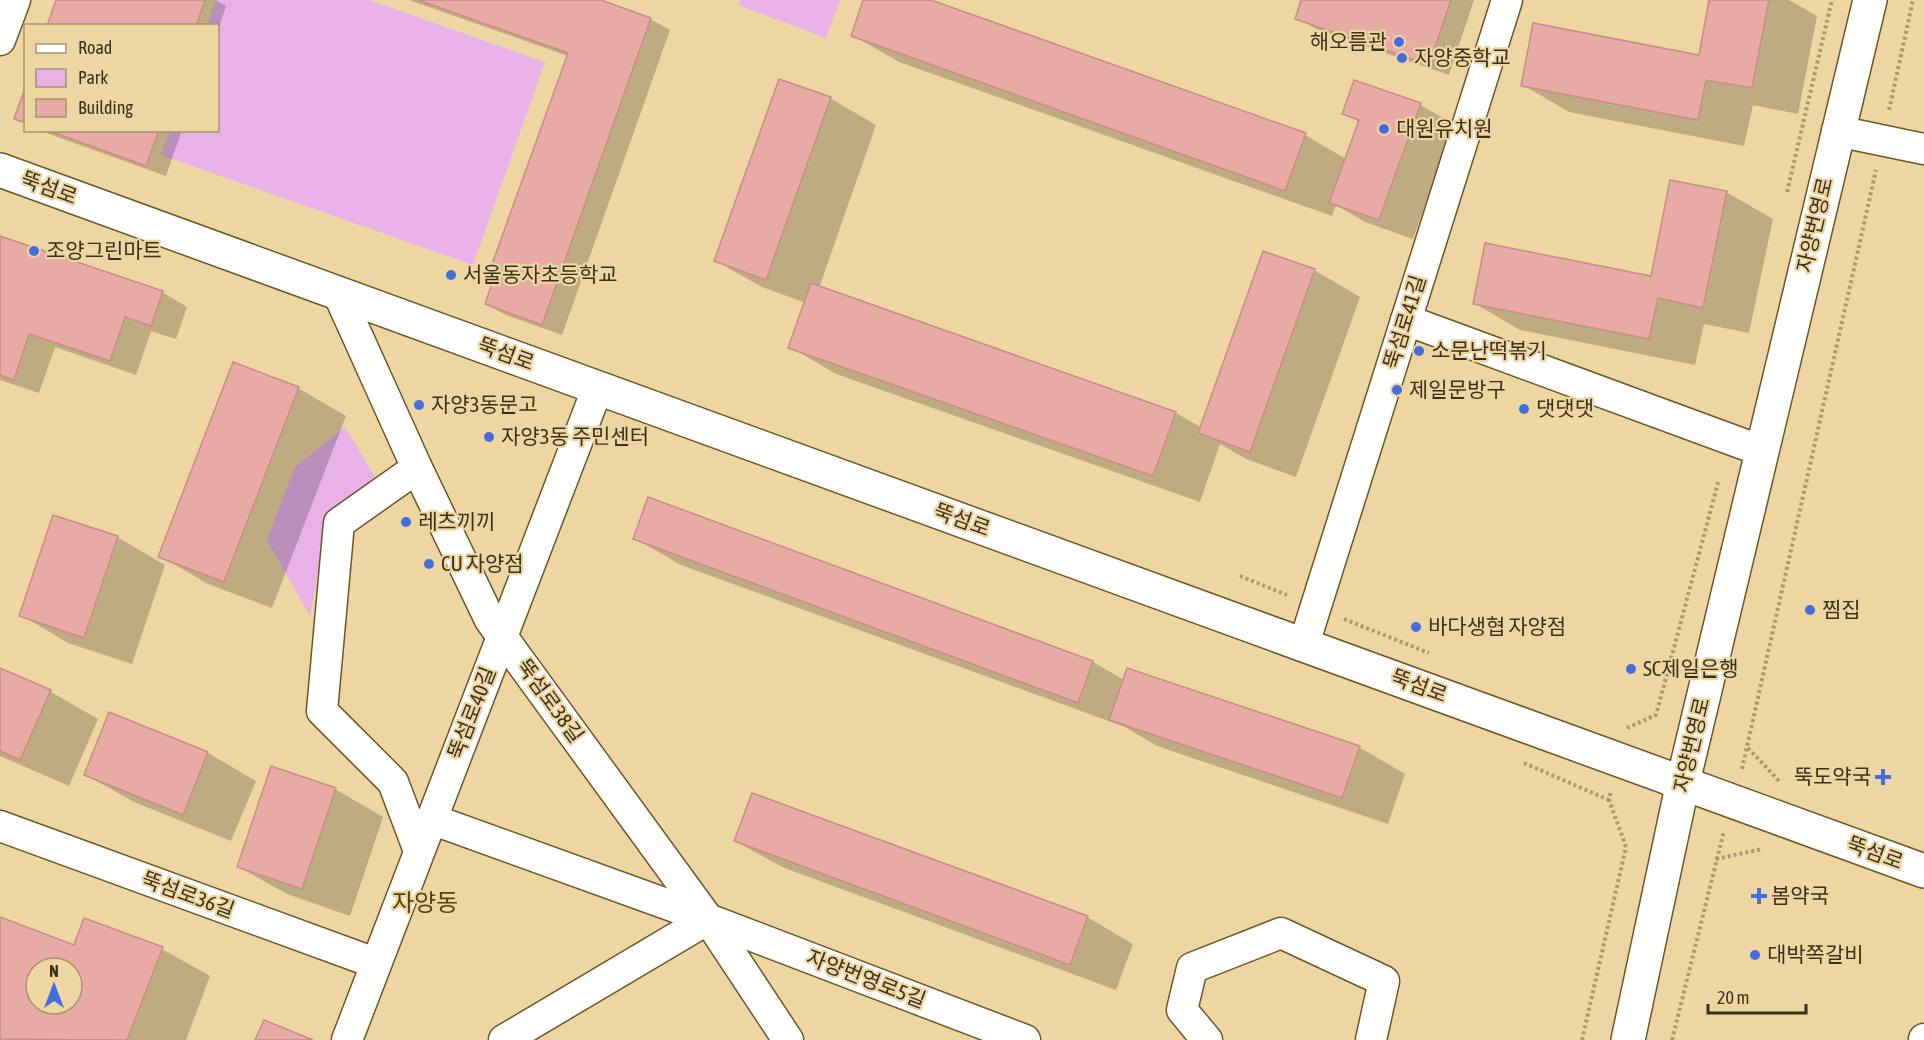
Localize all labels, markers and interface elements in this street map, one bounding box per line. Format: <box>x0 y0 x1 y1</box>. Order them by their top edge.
legend <box>24 24 219 132</box>
place label: 해오름관 <box>1310 29 1387 53</box>
marker: 해오름관 <box>1392 35 1406 49</box>
text: Road <box>78 37 112 58</box>
place label: 자양중학교 <box>1414 45 1511 69</box>
marker: 자양중학교 <box>1395 51 1409 65</box>
text: Park <box>78 67 108 88</box>
text: Building <box>78 97 133 118</box>
place label: 대원유치원 <box>1396 116 1493 140</box>
marker: 대원유치원 <box>1377 122 1391 136</box>
street label: 뚝섬로 <box>18 166 81 208</box>
street label: 자양번영로 <box>1791 175 1837 275</box>
place label: 조양그린마트 <box>46 238 162 262</box>
marker: 조양그린마트 <box>27 244 41 258</box>
place label: 서울동자초등학교 <box>463 262 618 286</box>
marker: 서울동자초등학교 <box>444 268 458 282</box>
street label: 뚝섬로41길 <box>1378 272 1430 372</box>
street label: 뚝섬로 <box>475 332 538 374</box>
place label: 소문난떡볶기 <box>1431 338 1547 362</box>
marker: 소문난떡볶기 <box>1412 344 1426 358</box>
place label: 제일문방구 <box>1409 377 1506 401</box>
marker: 제일문방구 <box>1390 383 1404 397</box>
place label: 자양3동문고 <box>431 392 537 416</box>
place label: 댓댓댓 <box>1536 396 1594 420</box>
marker: 자양3동문고 <box>412 398 426 412</box>
marker: 댓댓댓 <box>1517 402 1531 416</box>
place label: 자양3동 주민센터 <box>501 424 649 448</box>
marker: 자양3동 주민센터 <box>482 430 496 444</box>
street label: 뚝섬로 <box>931 498 994 540</box>
place label: 레츠끼끼 <box>418 509 495 533</box>
marker: 레츠끼끼 <box>399 515 413 529</box>
place label: CU 자양점 <box>441 551 524 575</box>
marker: CU 자양점 <box>422 557 436 571</box>
place label: 찜집 <box>1822 597 1861 621</box>
marker: 찜집 <box>1803 603 1817 617</box>
place label: 바다생협 자양점 <box>1428 614 1566 638</box>
marker: 바다생협 자양점 <box>1409 620 1423 634</box>
street label: 뚝섬로38길 <box>513 654 589 747</box>
place label: SC제일은행 <box>1643 656 1739 680</box>
marker: SC제일은행 <box>1624 662 1638 676</box>
street label: 뚝섬로40길 <box>442 663 500 762</box>
street label: 뚝섬로 <box>1388 664 1451 706</box>
street label: 자양번영로 <box>1668 695 1714 795</box>
place label: 뚝도약국 <box>1794 764 1871 788</box>
marker: 뚝도약국 <box>1876 770 1890 784</box>
street label: 뚝섬로 <box>1844 831 1907 873</box>
street label: 뚝섬로36길 <box>139 866 238 922</box>
place label: 봄약국 <box>1771 883 1829 907</box>
district label: 자양동 <box>392 889 458 916</box>
marker: 봄약국 <box>1752 889 1766 903</box>
place label: 대박쪽갈비 <box>1767 942 1864 966</box>
street label: 자양번영로5길 <box>803 944 929 1012</box>
marker: 대박쪽갈비 <box>1748 948 1762 962</box>
north arrow <box>24 956 84 1016</box>
text: N <box>49 962 59 980</box>
scale bar <box>1708 977 1806 1015</box>
text: 20 m <box>1717 987 1749 1008</box>

